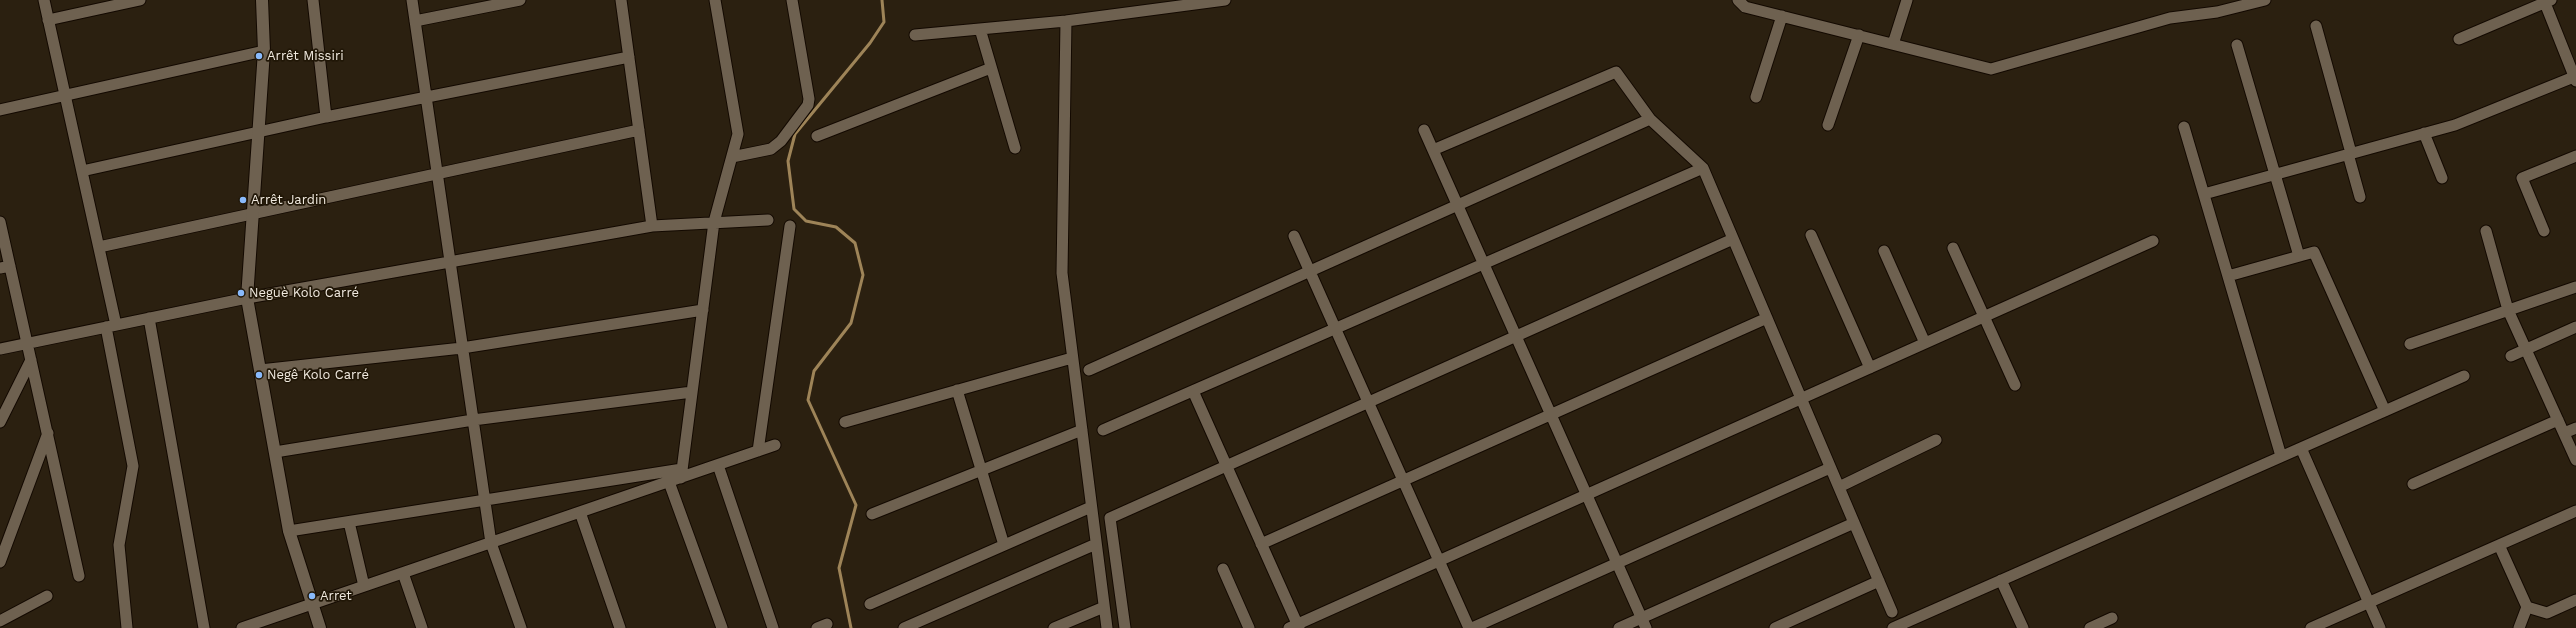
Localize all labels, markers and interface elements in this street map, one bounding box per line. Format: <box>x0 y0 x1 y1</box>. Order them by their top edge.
place label: Arrêt Missiri <box>267 48 344 64</box>
marker: Arrêt Missiri <box>254 51 264 61</box>
place label: Arrêt Jardin <box>251 192 326 208</box>
marker: Arrêt Jardin <box>238 195 248 205</box>
place label: Neguè Kolo Carré <box>249 285 359 301</box>
marker: Neguè Kolo Carré <box>236 288 246 298</box>
place label: Negê Kolo Carré <box>267 367 369 383</box>
marker: Negê Kolo Carré <box>254 370 264 380</box>
place label: Arret <box>320 588 352 604</box>
marker: Arret <box>307 591 317 601</box>

